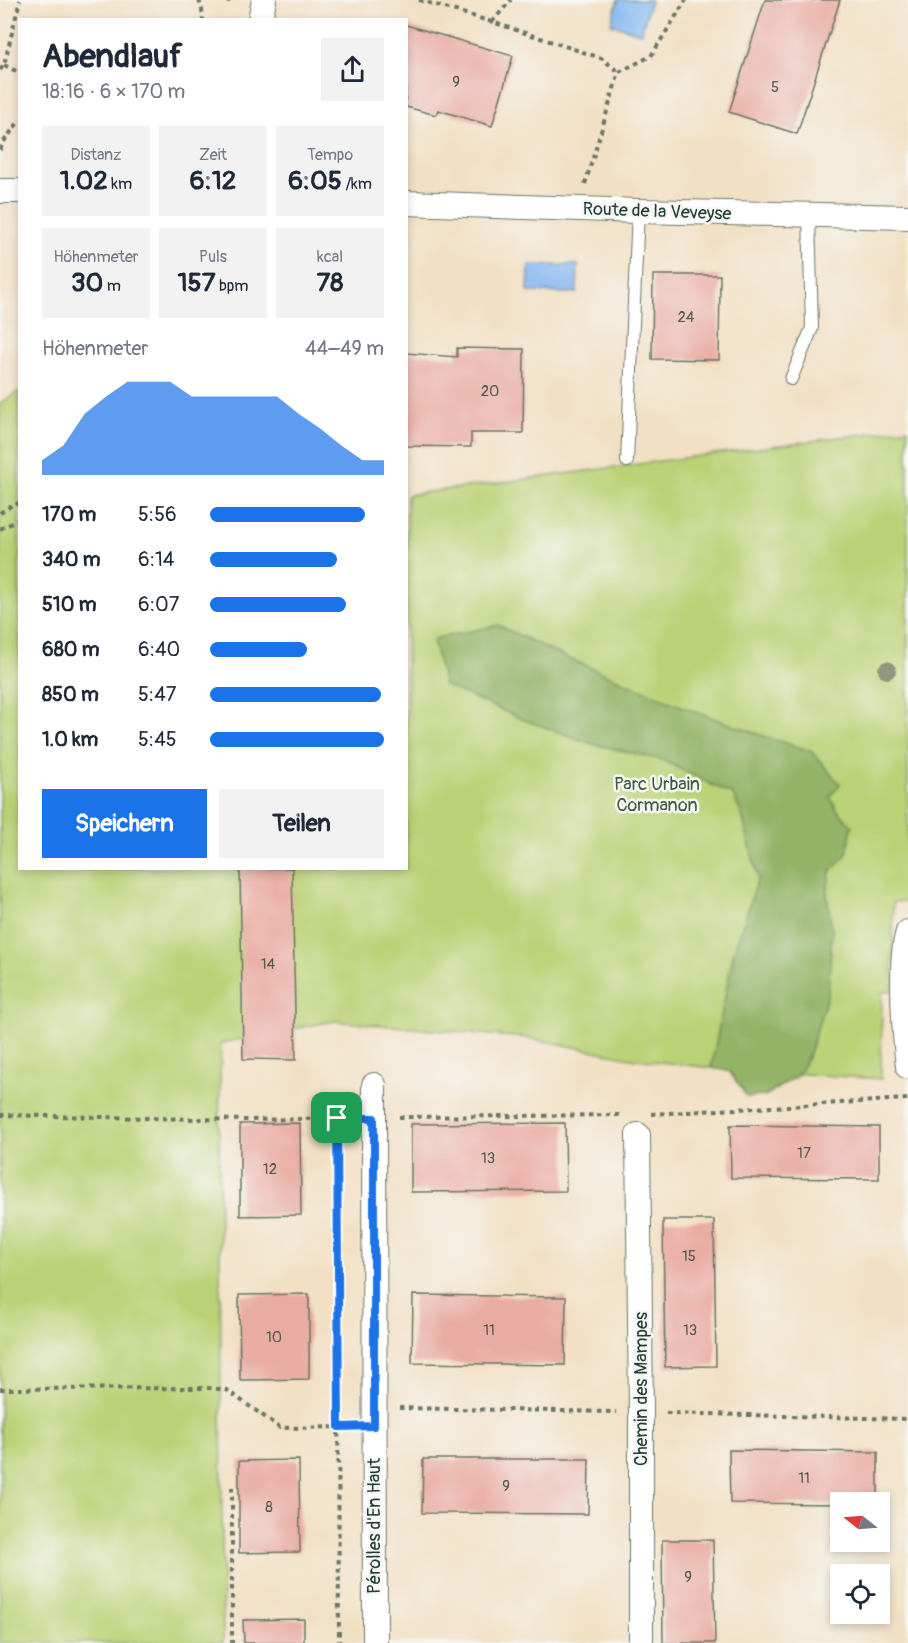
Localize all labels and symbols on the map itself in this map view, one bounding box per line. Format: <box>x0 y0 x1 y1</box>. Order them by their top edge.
house number: 9 <box>452 73 460 92</box>
house number: 5 <box>771 78 779 97</box>
street label: Route de la Veveyse <box>582 197 732 226</box>
house number: 24 <box>677 308 695 327</box>
house number: 20 <box>481 382 499 401</box>
park label: Parc Urbain Cormanon <box>614 773 700 817</box>
house number: 14 <box>261 955 276 974</box>
pin <box>311 1092 362 1143</box>
house number: 17 <box>797 1144 811 1163</box>
house number: 13 <box>481 1149 495 1168</box>
house number: 12 <box>263 1160 277 1179</box>
house number: 15 <box>682 1247 696 1266</box>
street label: Chemin des Mampes <box>630 1312 653 1466</box>
house number: 11 <box>483 1321 495 1340</box>
house number: 13 <box>683 1321 697 1340</box>
house number: 10 <box>266 1328 282 1347</box>
street label: Pérolles d'En Haut <box>363 1457 386 1594</box>
house number: 11 <box>798 1469 810 1488</box>
house number: 9 <box>502 1477 510 1496</box>
north arrow <box>830 1492 890 1552</box>
house number: 8 <box>265 1498 273 1517</box>
house number: 9 <box>684 1568 692 1587</box>

